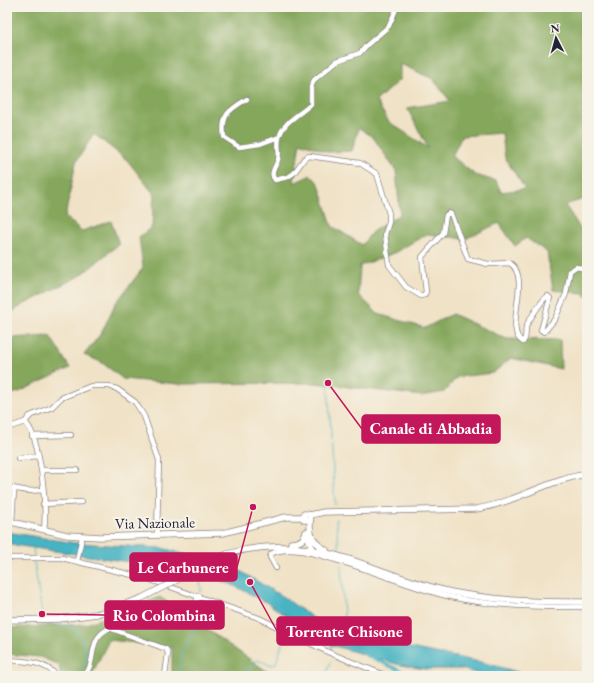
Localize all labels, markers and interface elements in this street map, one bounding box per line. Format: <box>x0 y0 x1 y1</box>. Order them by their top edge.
north arrow <box>536 18 576 58</box>
text: N <box>550 21 560 35</box>
callout: Canale di Abbadia <box>362 415 500 443</box>
text: Canale di Abbadia <box>370 418 493 439</box>
street label: Via Nazionale <box>115 512 195 533</box>
callout: Le Carbunere <box>130 553 237 581</box>
text: Le Carbunere <box>137 557 229 578</box>
callout: Rio Colombina <box>105 601 224 629</box>
text: Rio Colombina <box>113 605 216 626</box>
callout: Torrente Chisone <box>277 617 411 645</box>
text: Torrente Chisone <box>285 621 403 642</box>

